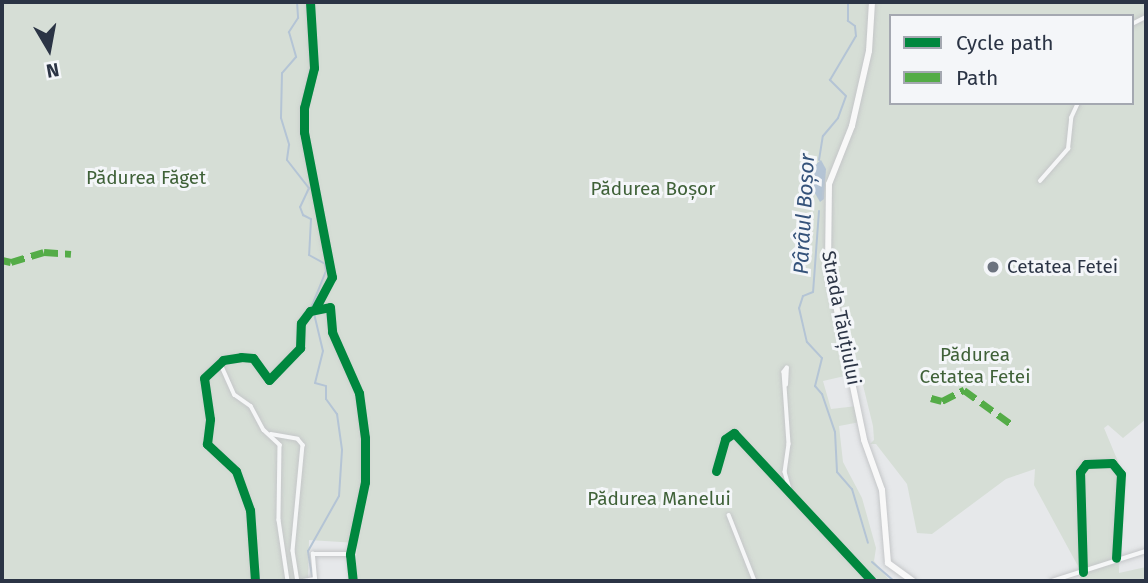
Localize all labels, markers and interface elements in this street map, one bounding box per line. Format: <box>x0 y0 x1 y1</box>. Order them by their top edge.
north arrow <box>14 14 84 84</box>
legend <box>889 14 1134 105</box>
text: Cycle path <box>956 30 1054 56</box>
text: N <box>45 58 61 83</box>
text: Path <box>956 65 998 91</box>
water label: Pârâul Boșor <box>788 153 820 275</box>
park label: Pădurea Făget <box>86 167 206 189</box>
park label: Pădurea Boșor <box>590 178 716 200</box>
street label: Strada Tăuțiului <box>817 249 865 387</box>
place label: Cetatea Fetei <box>1007 256 1118 278</box>
marker: Cetatea Fetei <box>985 259 1001 275</box>
park label: Pădurea Cetatea Fetei <box>919 344 1031 388</box>
park label: Pădurea Manelui <box>587 488 731 510</box>

